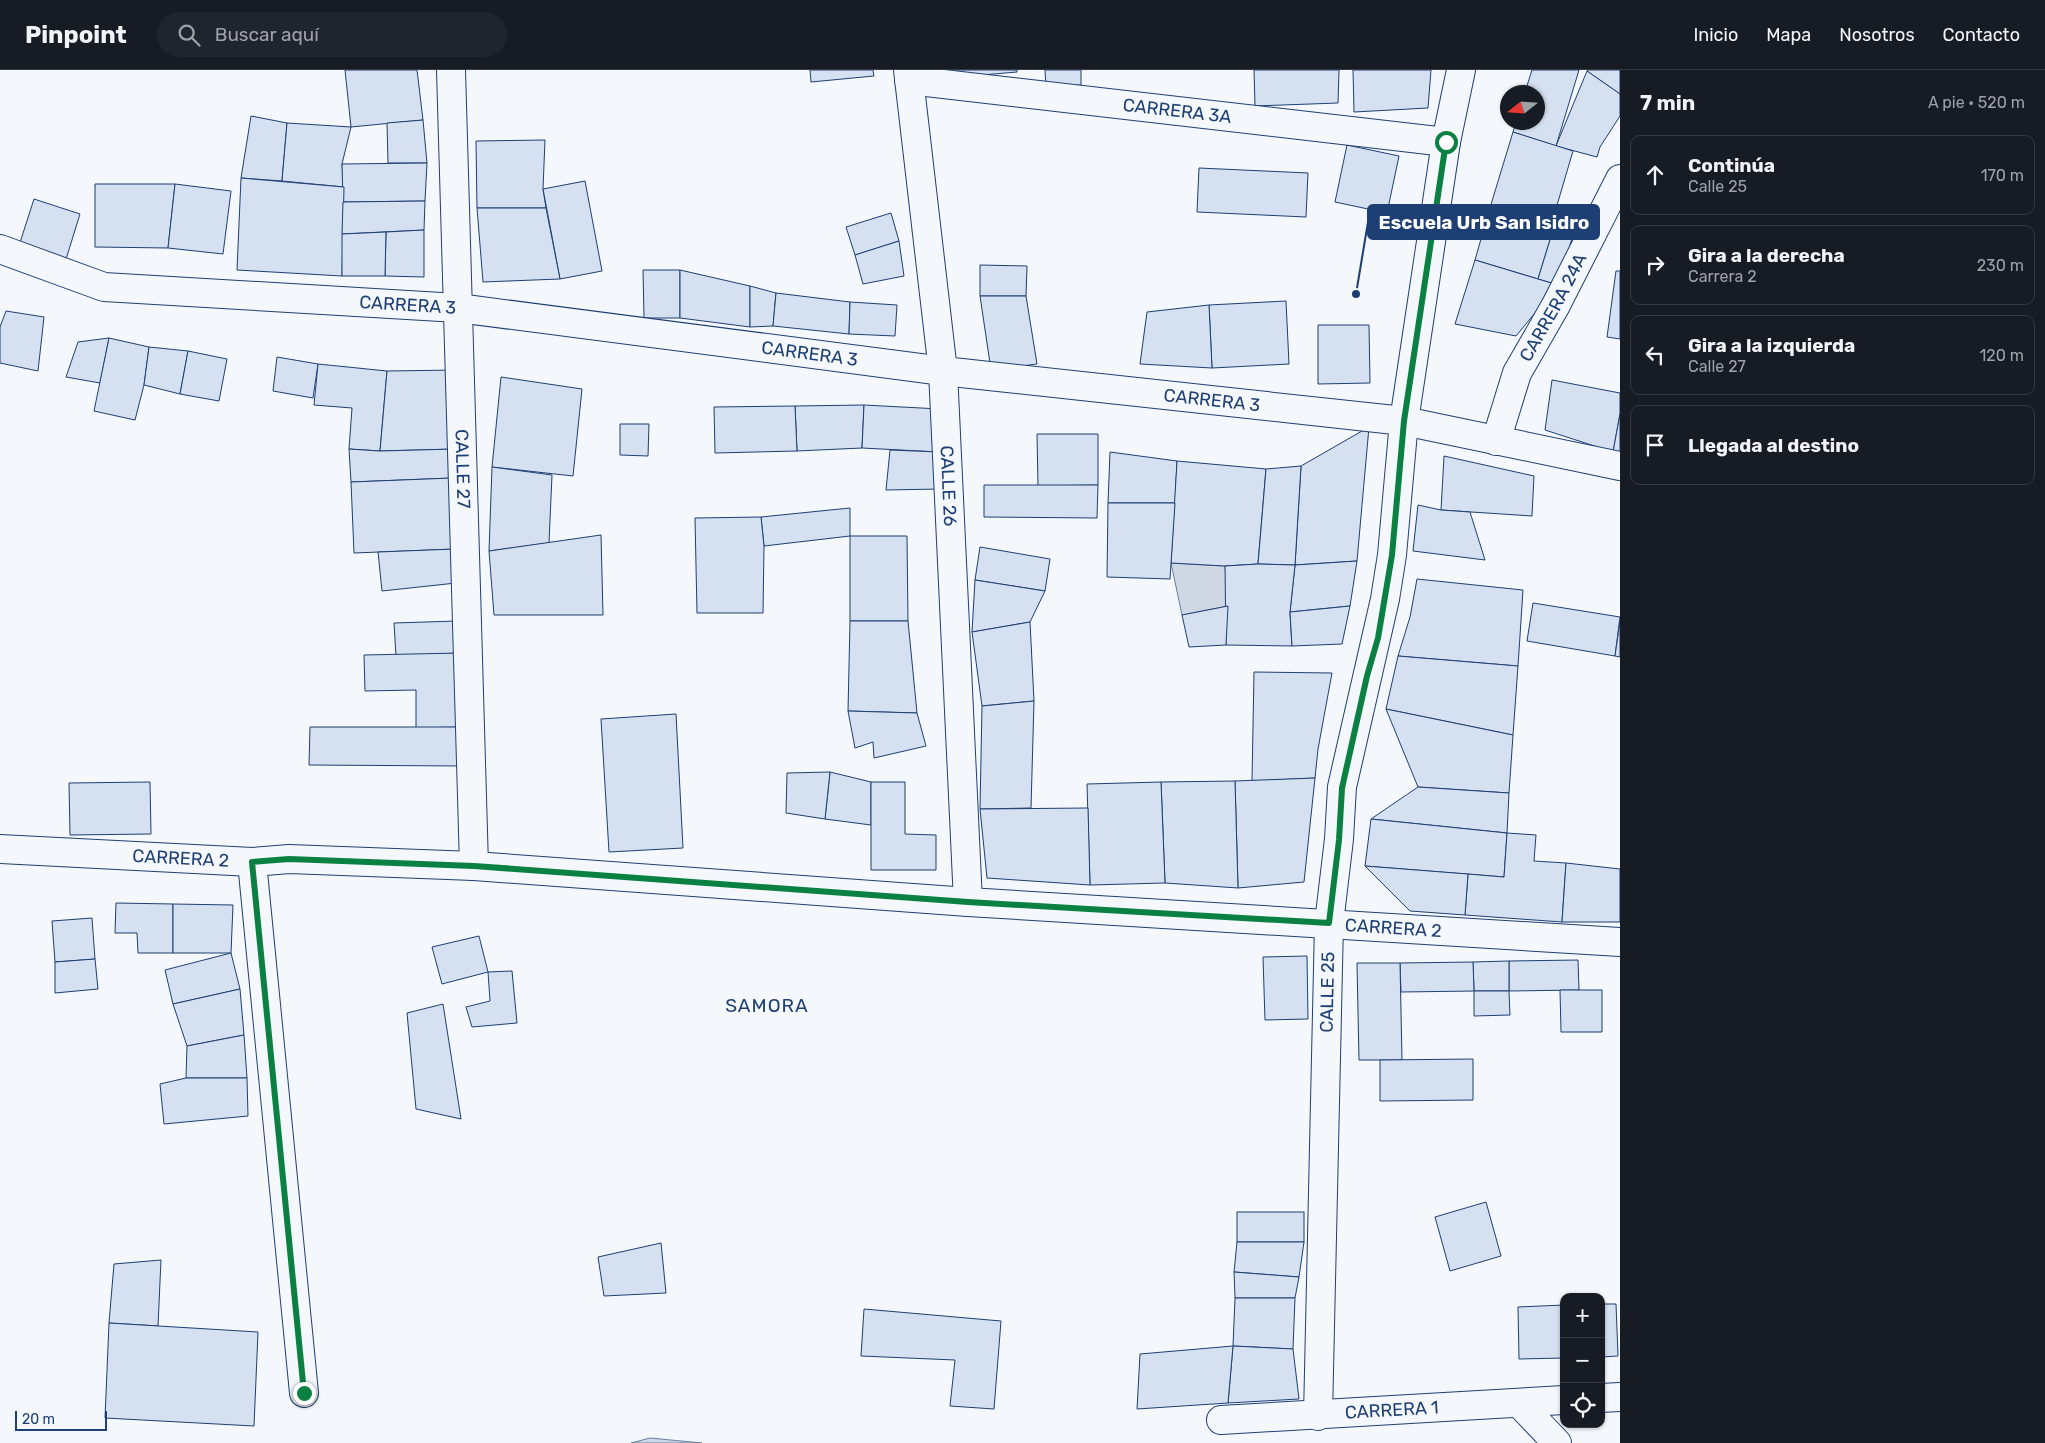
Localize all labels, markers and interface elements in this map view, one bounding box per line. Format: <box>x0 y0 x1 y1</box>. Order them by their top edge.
search box <box>157 12 507 57</box>
text: Pinpoint <box>25 21 127 49</box>
icon: search <box>175 21 203 49</box>
text: Buscar aquí <box>215 23 319 46</box>
text: Inicio <box>1693 24 1738 46</box>
text: Mapa <box>1766 24 1811 46</box>
text: Nosotros <box>1839 24 1915 46</box>
text: Contacto <box>1943 24 2020 46</box>
north arrow <box>1500 85 1545 130</box>
text: 7 min <box>1640 90 1695 115</box>
text: A pie · 520 m <box>1928 93 2025 112</box>
street label: CARRERA 3A <box>1122 94 1233 128</box>
route start <box>1435 131 1458 154</box>
text: Continúa <box>1688 154 1775 177</box>
icon: ahead <box>1641 161 1669 189</box>
text: 170 m <box>1981 166 2024 185</box>
text: Calle 25 <box>1688 177 1747 196</box>
callout: Escuela Urb San Isidro <box>1368 205 1599 239</box>
text: Escuela Urb San Isidro <box>1379 211 1589 234</box>
text: Gira a la derecha <box>1688 244 1845 267</box>
street label: CARRERA 24A <box>1515 250 1591 366</box>
icon: right <box>1641 251 1669 279</box>
text: 230 m <box>1977 256 2024 275</box>
text: Carrera 2 <box>1688 267 1757 286</box>
street label: CARRERA 3 <box>359 291 457 319</box>
text: Gira a la izquierda <box>1688 334 1855 357</box>
street label: CARRERA 3 <box>760 337 859 371</box>
icon: left <box>1641 341 1669 369</box>
text: 120 m <box>1979 346 2024 365</box>
text: Calle 27 <box>1688 357 1746 376</box>
street label: CARRERA 3 <box>1163 384 1261 416</box>
street label: CALLE 27 <box>450 429 475 509</box>
icon: arrive <box>1641 431 1669 459</box>
text: Llegada al destino <box>1688 434 1859 457</box>
street label: CALLE 26 <box>936 445 961 527</box>
street label: CARRERA 2 <box>132 845 230 872</box>
street label: CARRERA 2 <box>1344 914 1442 942</box>
street label: CALLE 25 <box>1316 951 1339 1033</box>
district label: SAMORA <box>725 994 809 1017</box>
map controls <box>1560 1293 1605 1428</box>
button: + <box>1560 1293 1605 1338</box>
button: − <box>1560 1338 1605 1383</box>
route end <box>293 1382 316 1405</box>
button: locate <box>1560 1383 1605 1428</box>
street label: CARRERA 1 <box>1344 1396 1439 1424</box>
scale bar <box>15 1408 108 1431</box>
text: 20 m <box>22 1411 55 1428</box>

